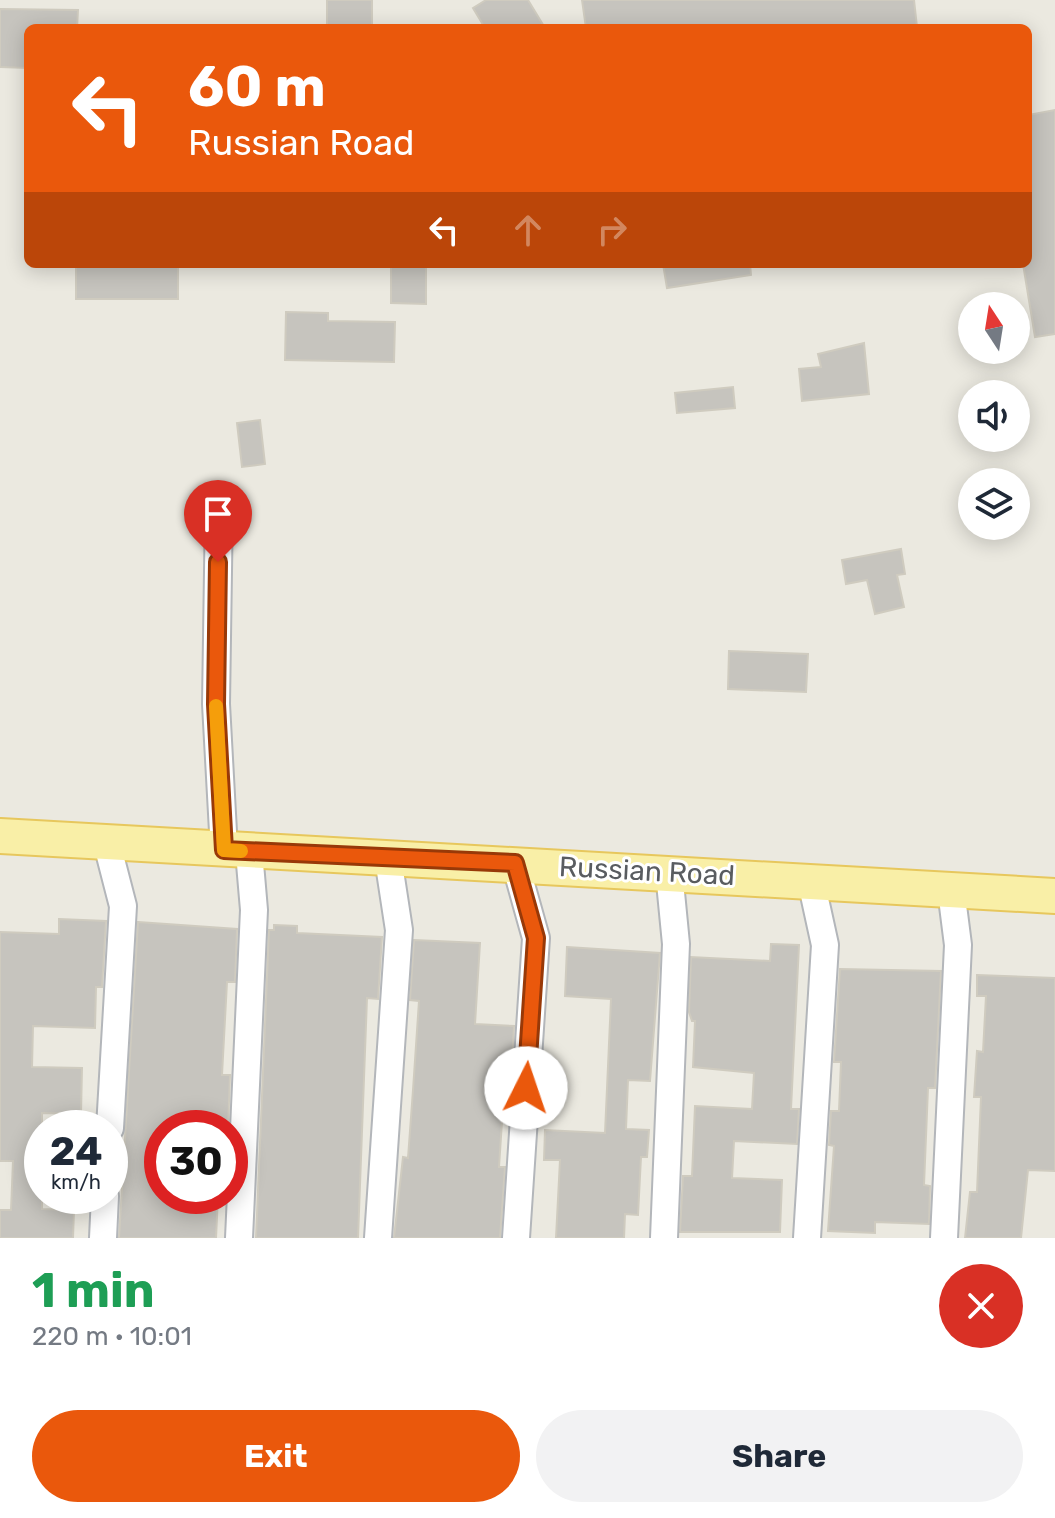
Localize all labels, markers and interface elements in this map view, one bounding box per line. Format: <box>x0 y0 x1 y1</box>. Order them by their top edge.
text: 60 m <box>188 54 326 120</box>
icon: left <box>56 56 160 160</box>
text: Russian Road <box>188 121 415 164</box>
icon: left <box>422 208 466 252</box>
icon: ahead <box>506 208 550 252</box>
icon: right <box>590 208 634 252</box>
north arrow <box>958 292 1030 364</box>
map controls <box>958 292 1030 540</box>
button: sound <box>958 380 1030 452</box>
button: layers <box>958 468 1030 540</box>
pin <box>184 480 252 562</box>
icon: arrive <box>196 492 240 536</box>
street label: Russian Road <box>558 850 736 892</box>
position arrow <box>484 1046 568 1130</box>
speed limit sign: 30 <box>144 1110 248 1214</box>
text: 24 <box>49 1128 103 1175</box>
text: km/h <box>51 1170 101 1194</box>
text: 1 min <box>32 1262 155 1319</box>
button: close <box>939 1264 1023 1348</box>
text: 220 m · 10:01 <box>32 1321 192 1352</box>
button: Exit <box>32 1410 520 1502</box>
button: Share <box>536 1410 1023 1502</box>

